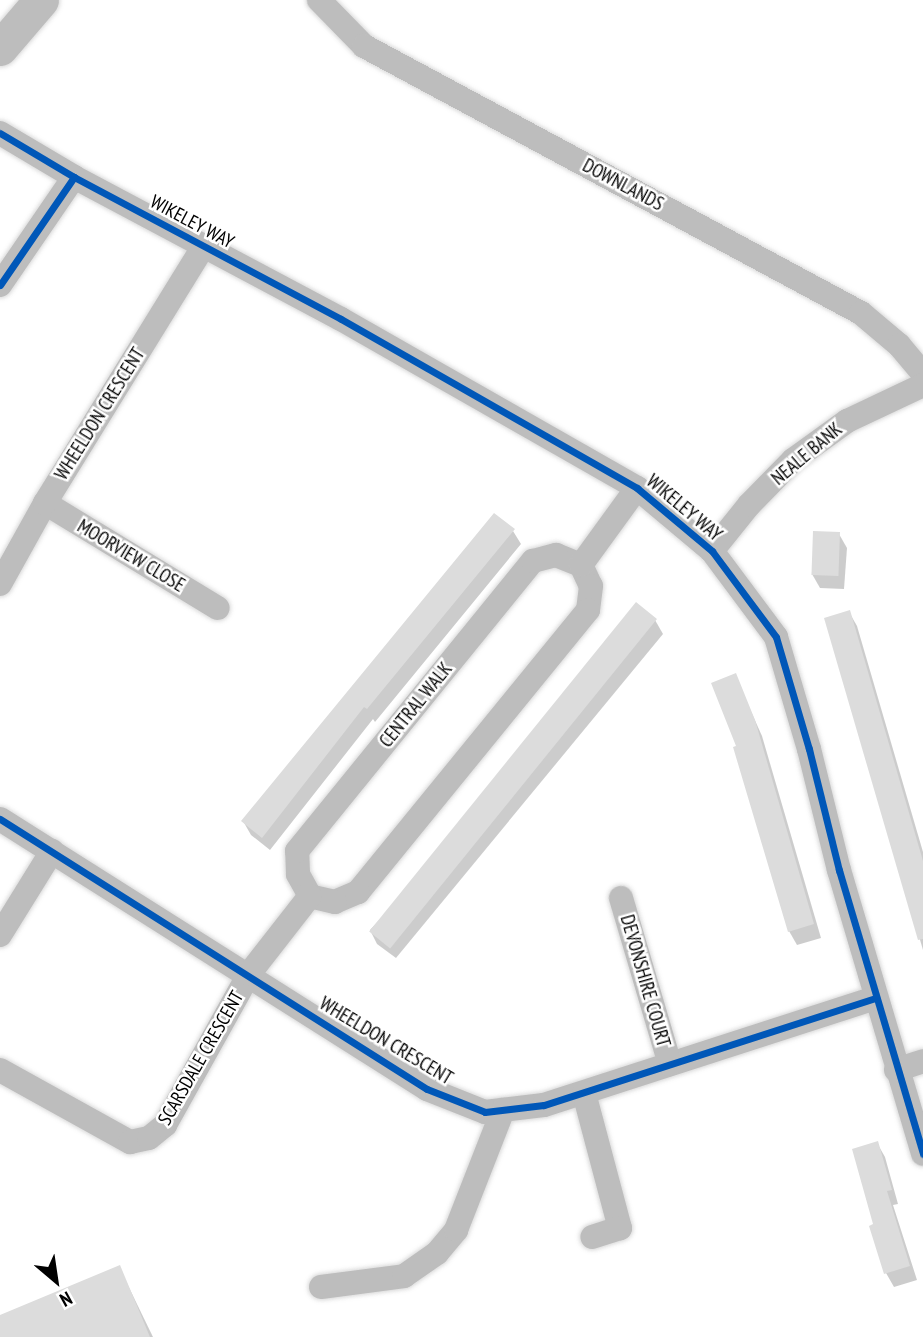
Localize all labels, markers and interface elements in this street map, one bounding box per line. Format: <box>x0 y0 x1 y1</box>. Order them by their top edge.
street label: DOWNLANDS <box>579 154 667 216</box>
street label: WIKELEY WAY <box>146 190 238 254</box>
street label: WHEELDON CRESCENT <box>50 344 150 484</box>
street label: NEALE BANK <box>767 418 847 490</box>
street label: WIKELEY WAY <box>641 470 727 546</box>
street label: MOORVIEW CLOSE <box>73 515 189 597</box>
street label: CENTRAL WALK <box>375 658 457 752</box>
street label: DEVONSHIRE COURT <box>615 912 675 1050</box>
street label: SCARSDALE CRESCENT <box>153 987 249 1129</box>
street label: WHEELDON CRESCENT <box>315 992 457 1090</box>
north arrow <box>21 1246 91 1316</box>
text: N <box>56 1286 76 1312</box>

